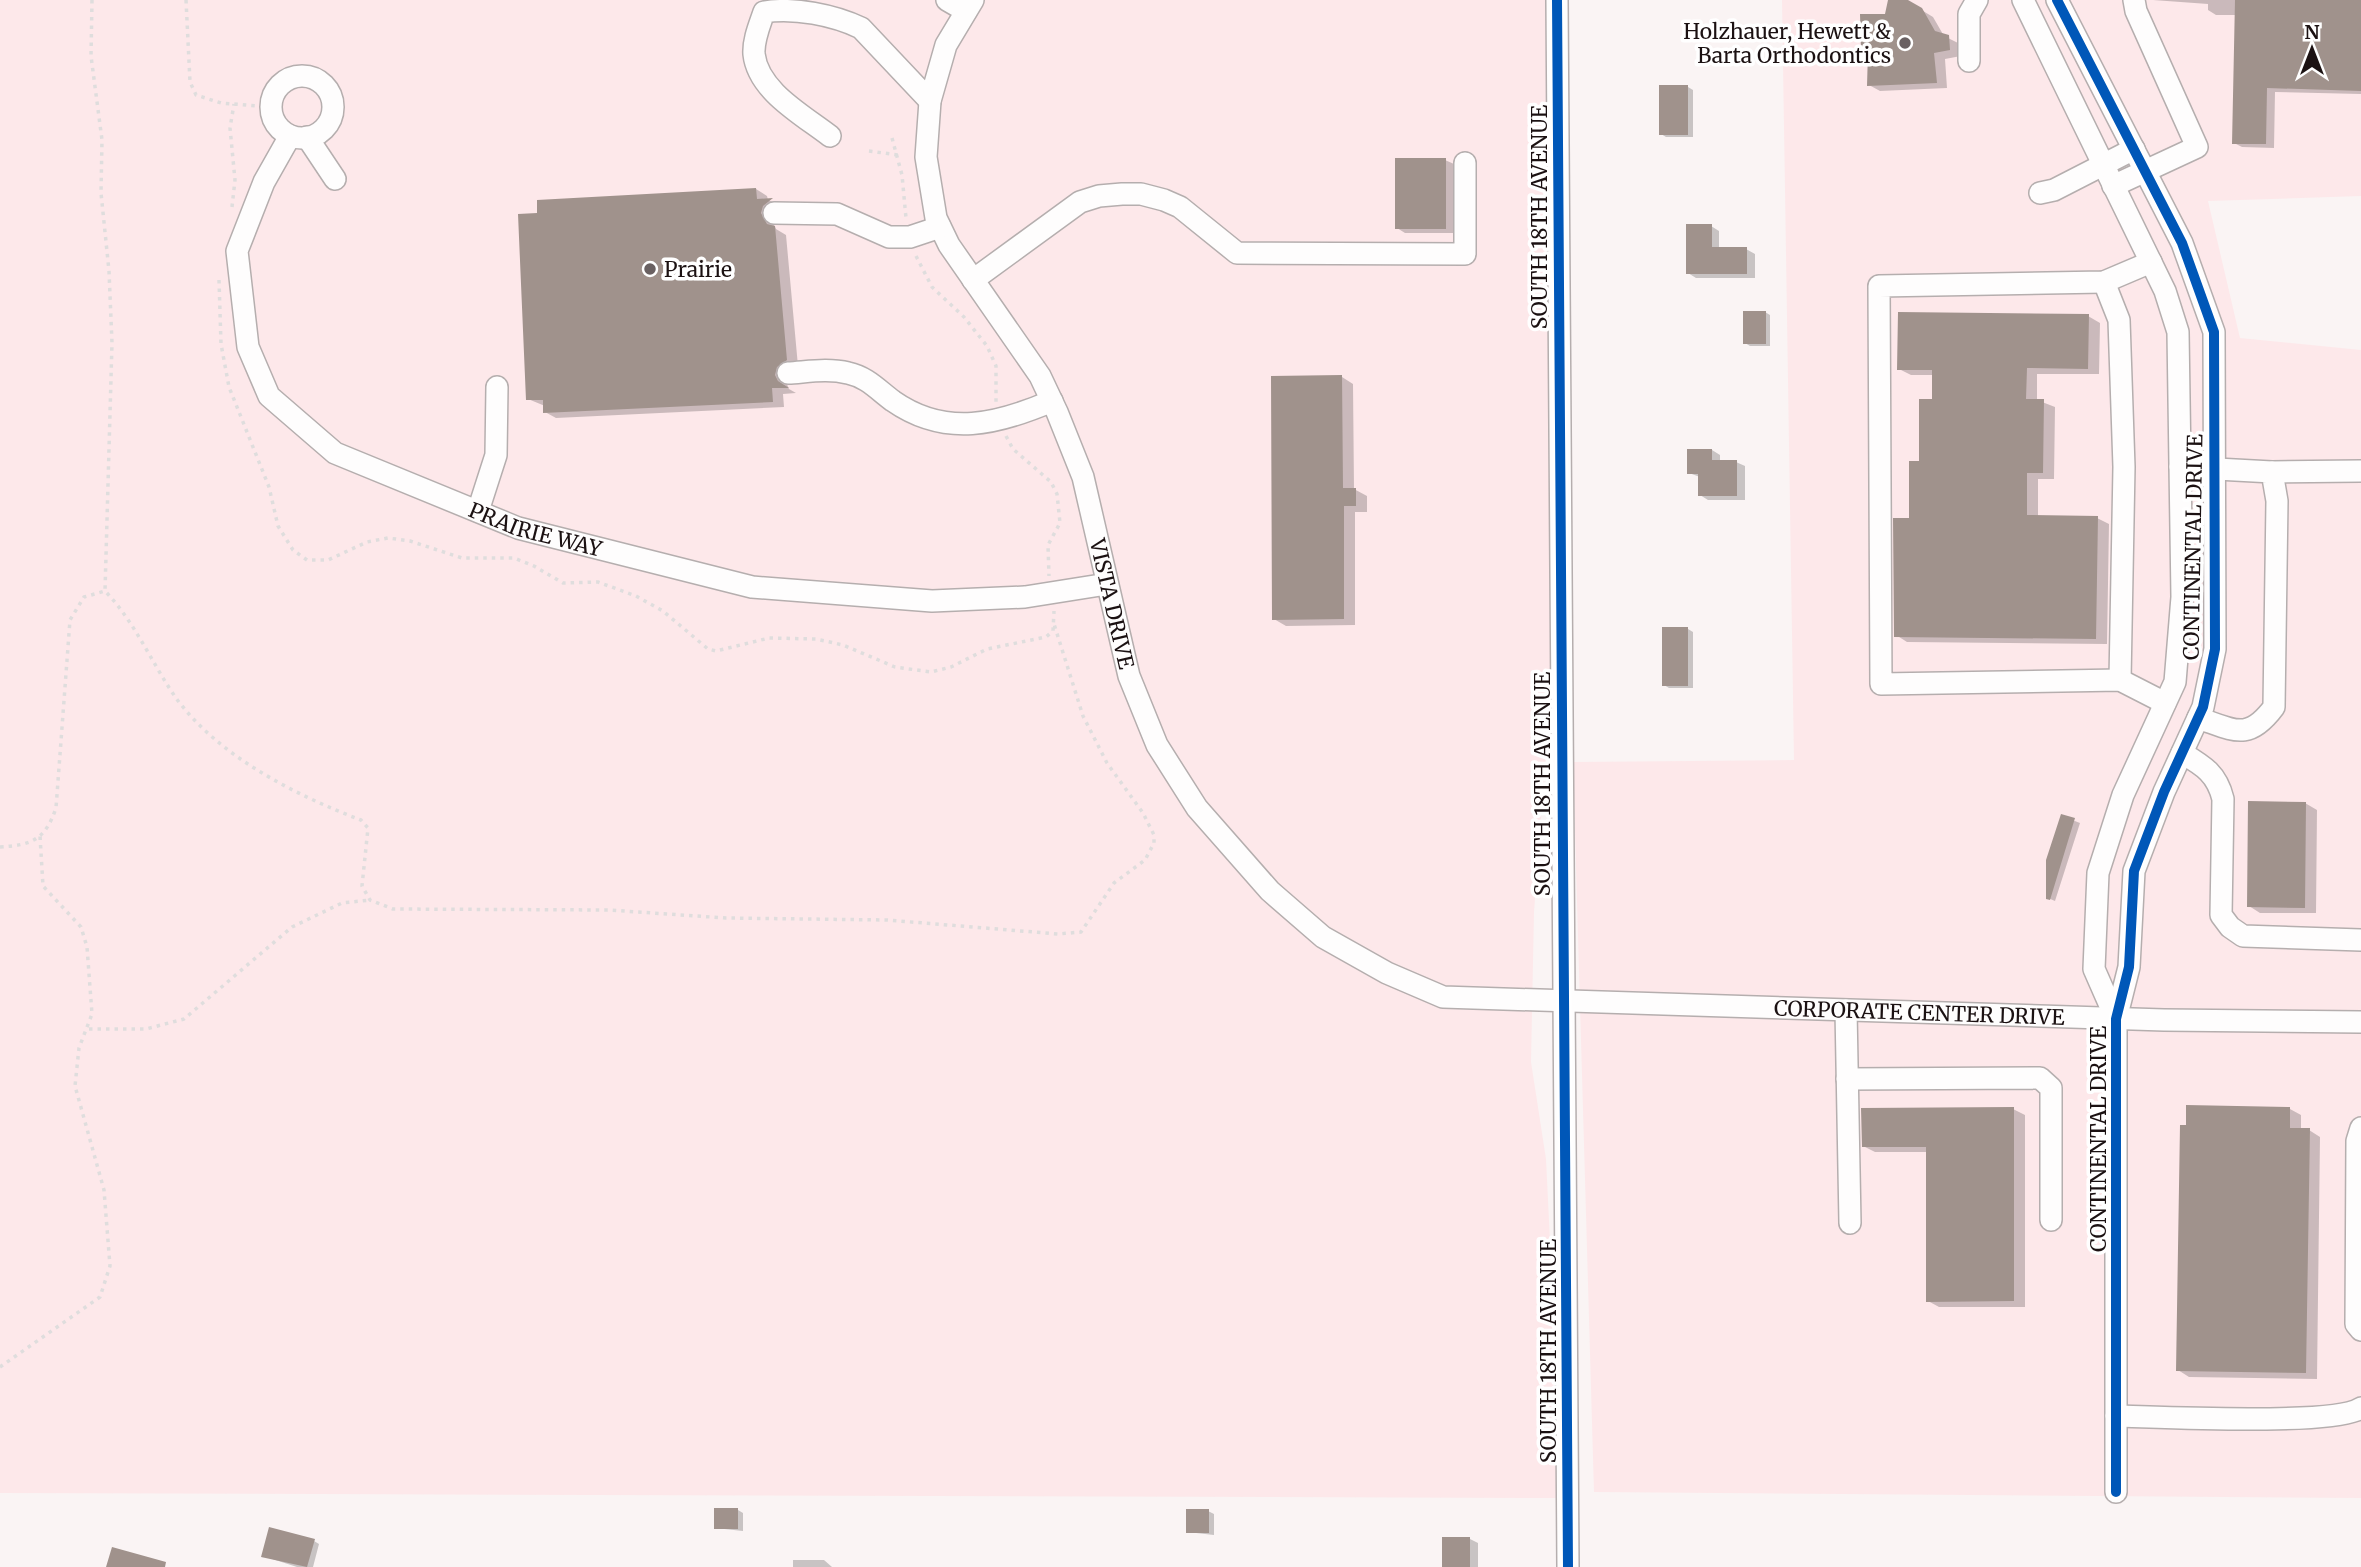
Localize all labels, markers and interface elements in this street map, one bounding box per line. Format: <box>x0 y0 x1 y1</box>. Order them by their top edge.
north arrow <box>2277 14 2347 84</box>
place label: Holzhauer, Hewett & Barta Orthodontics <box>1683 18 1891 69</box>
text: N <box>2304 20 2320 44</box>
marker: Holzhauer, Hewett & Barta Orthodontics <box>1897 35 1913 51</box>
street label: SOUTH 18TH AVENUE <box>1526 104 1553 329</box>
place label: Prairie <box>664 256 732 283</box>
marker: Prairie <box>642 261 658 277</box>
street label: CONTINENTAL DRIVE <box>2178 433 2208 660</box>
street label: PRAIRIE WAY <box>465 496 605 562</box>
street label: VISTA DRIVE <box>1084 535 1141 672</box>
street label: SOUTH 18TH AVENUE <box>1529 671 1556 896</box>
street label: CORPORATE CENTER DRIVE <box>1774 994 2066 1030</box>
street label: CONTINENTAL DRIVE <box>2085 1025 2112 1252</box>
street label: SOUTH 18TH AVENUE <box>1535 1238 1562 1463</box>

